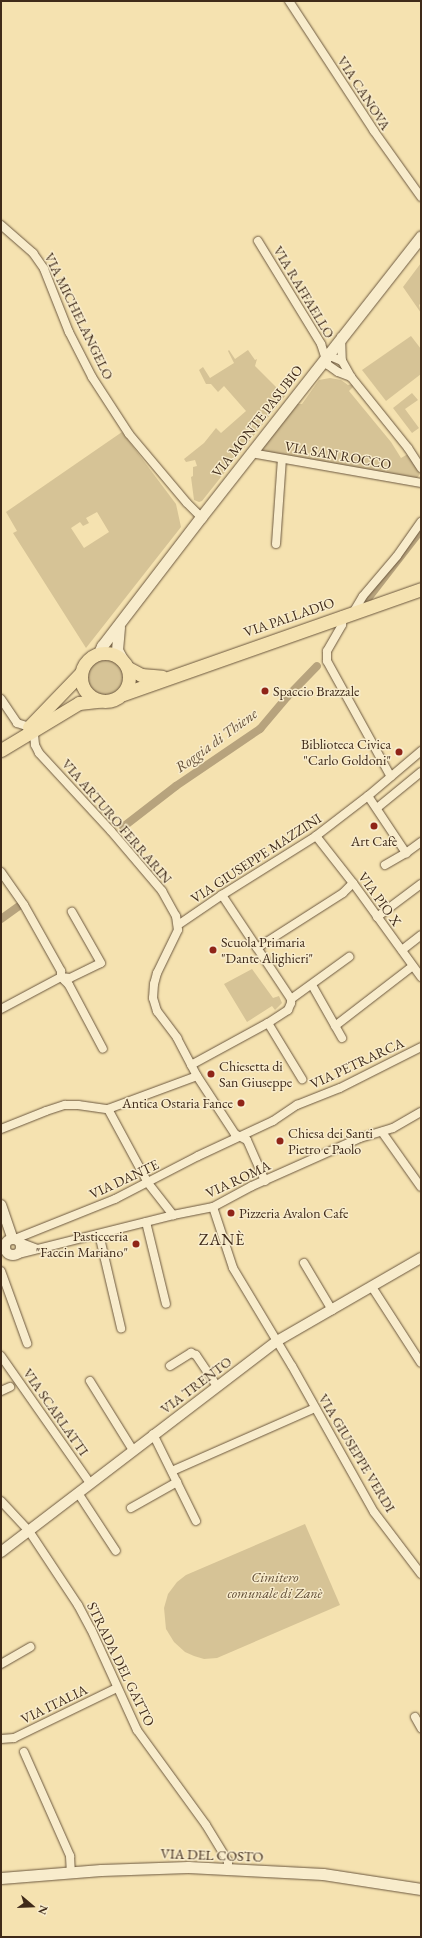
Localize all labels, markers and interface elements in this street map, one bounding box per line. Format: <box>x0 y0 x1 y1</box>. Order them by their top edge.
street label: VIA CANOVA <box>334 53 394 133</box>
street label: VIA RAFFAELLO <box>270 243 338 341</box>
street label: VIA MICHELANGELO <box>41 250 117 382</box>
street label: VIA MONTE PASUBIO <box>208 362 306 480</box>
street label: VIA SAN ROCCO <box>283 437 393 473</box>
street label: VIA PALLADIO <box>241 594 337 640</box>
place label: Spaccio Brazzale <box>273 683 360 699</box>
marker: Spaccio Brazzale <box>260 686 270 696</box>
water label: Roggia di Thiene <box>171 704 261 776</box>
place label: Biblioteca Civica "Carlo Goldoni" <box>301 736 391 768</box>
marker: Biblioteca Civica "Carlo Goldoni" <box>394 747 404 757</box>
street label: VIA ARTURO FERRARIN <box>58 755 176 887</box>
street label: VIA GIUSEPPE MAZZINI <box>188 809 324 907</box>
marker: Art Cafè <box>369 821 379 831</box>
place label: Art Cafè <box>351 833 397 849</box>
street label: VIA PIO X <box>355 869 405 929</box>
place label: Scuola Primaria "Dante Alighieri" <box>221 934 313 966</box>
marker: Scuola Primaria "Dante Alighieri" <box>208 945 218 955</box>
street label: VIA PETRARCA <box>307 1034 407 1092</box>
place label: Chiesetta di San Giuseppe <box>219 1058 292 1090</box>
marker: Chiesetta di San Giuseppe <box>206 1069 216 1079</box>
place label: Antica Ostaria Fance <box>122 1095 233 1111</box>
marker: Antica Ostaria Fance <box>236 1098 246 1108</box>
place label: Chiesa dei Santi Pietro e Paolo <box>288 1125 373 1158</box>
marker: Chiesa dei Santi Pietro e Paolo <box>275 1136 285 1146</box>
street label: VIA DANTE <box>87 1156 161 1202</box>
street label: VIA ROMA <box>203 1157 273 1201</box>
place label: Pizzeria Avalon Cafe <box>239 1205 348 1221</box>
marker: Pizzeria Avalon Cafe <box>226 1208 236 1218</box>
place label: Pasticceria "Faccin Mariano" <box>36 1228 128 1260</box>
district label: ZANÈ <box>199 1230 245 1250</box>
marker: Pasticceria "Faccin Mariano" <box>131 1239 141 1249</box>
street label: VIA TRENTO <box>157 1353 235 1417</box>
street label: VIA SCARLATTI <box>20 1365 92 1459</box>
street label: VIA GIUSEPPE VERDI <box>315 1391 399 1515</box>
park label: Cimitero comunale di Zanè <box>228 1569 322 1602</box>
street label: STRADA DEL GATTO <box>84 1599 158 1729</box>
street label: VIA ITALIA <box>18 1681 90 1727</box>
street label: VIA DEL COSTO <box>160 1845 264 1865</box>
north arrow <box>12 1886 52 1926</box>
text: N <box>35 1903 51 1916</box>

